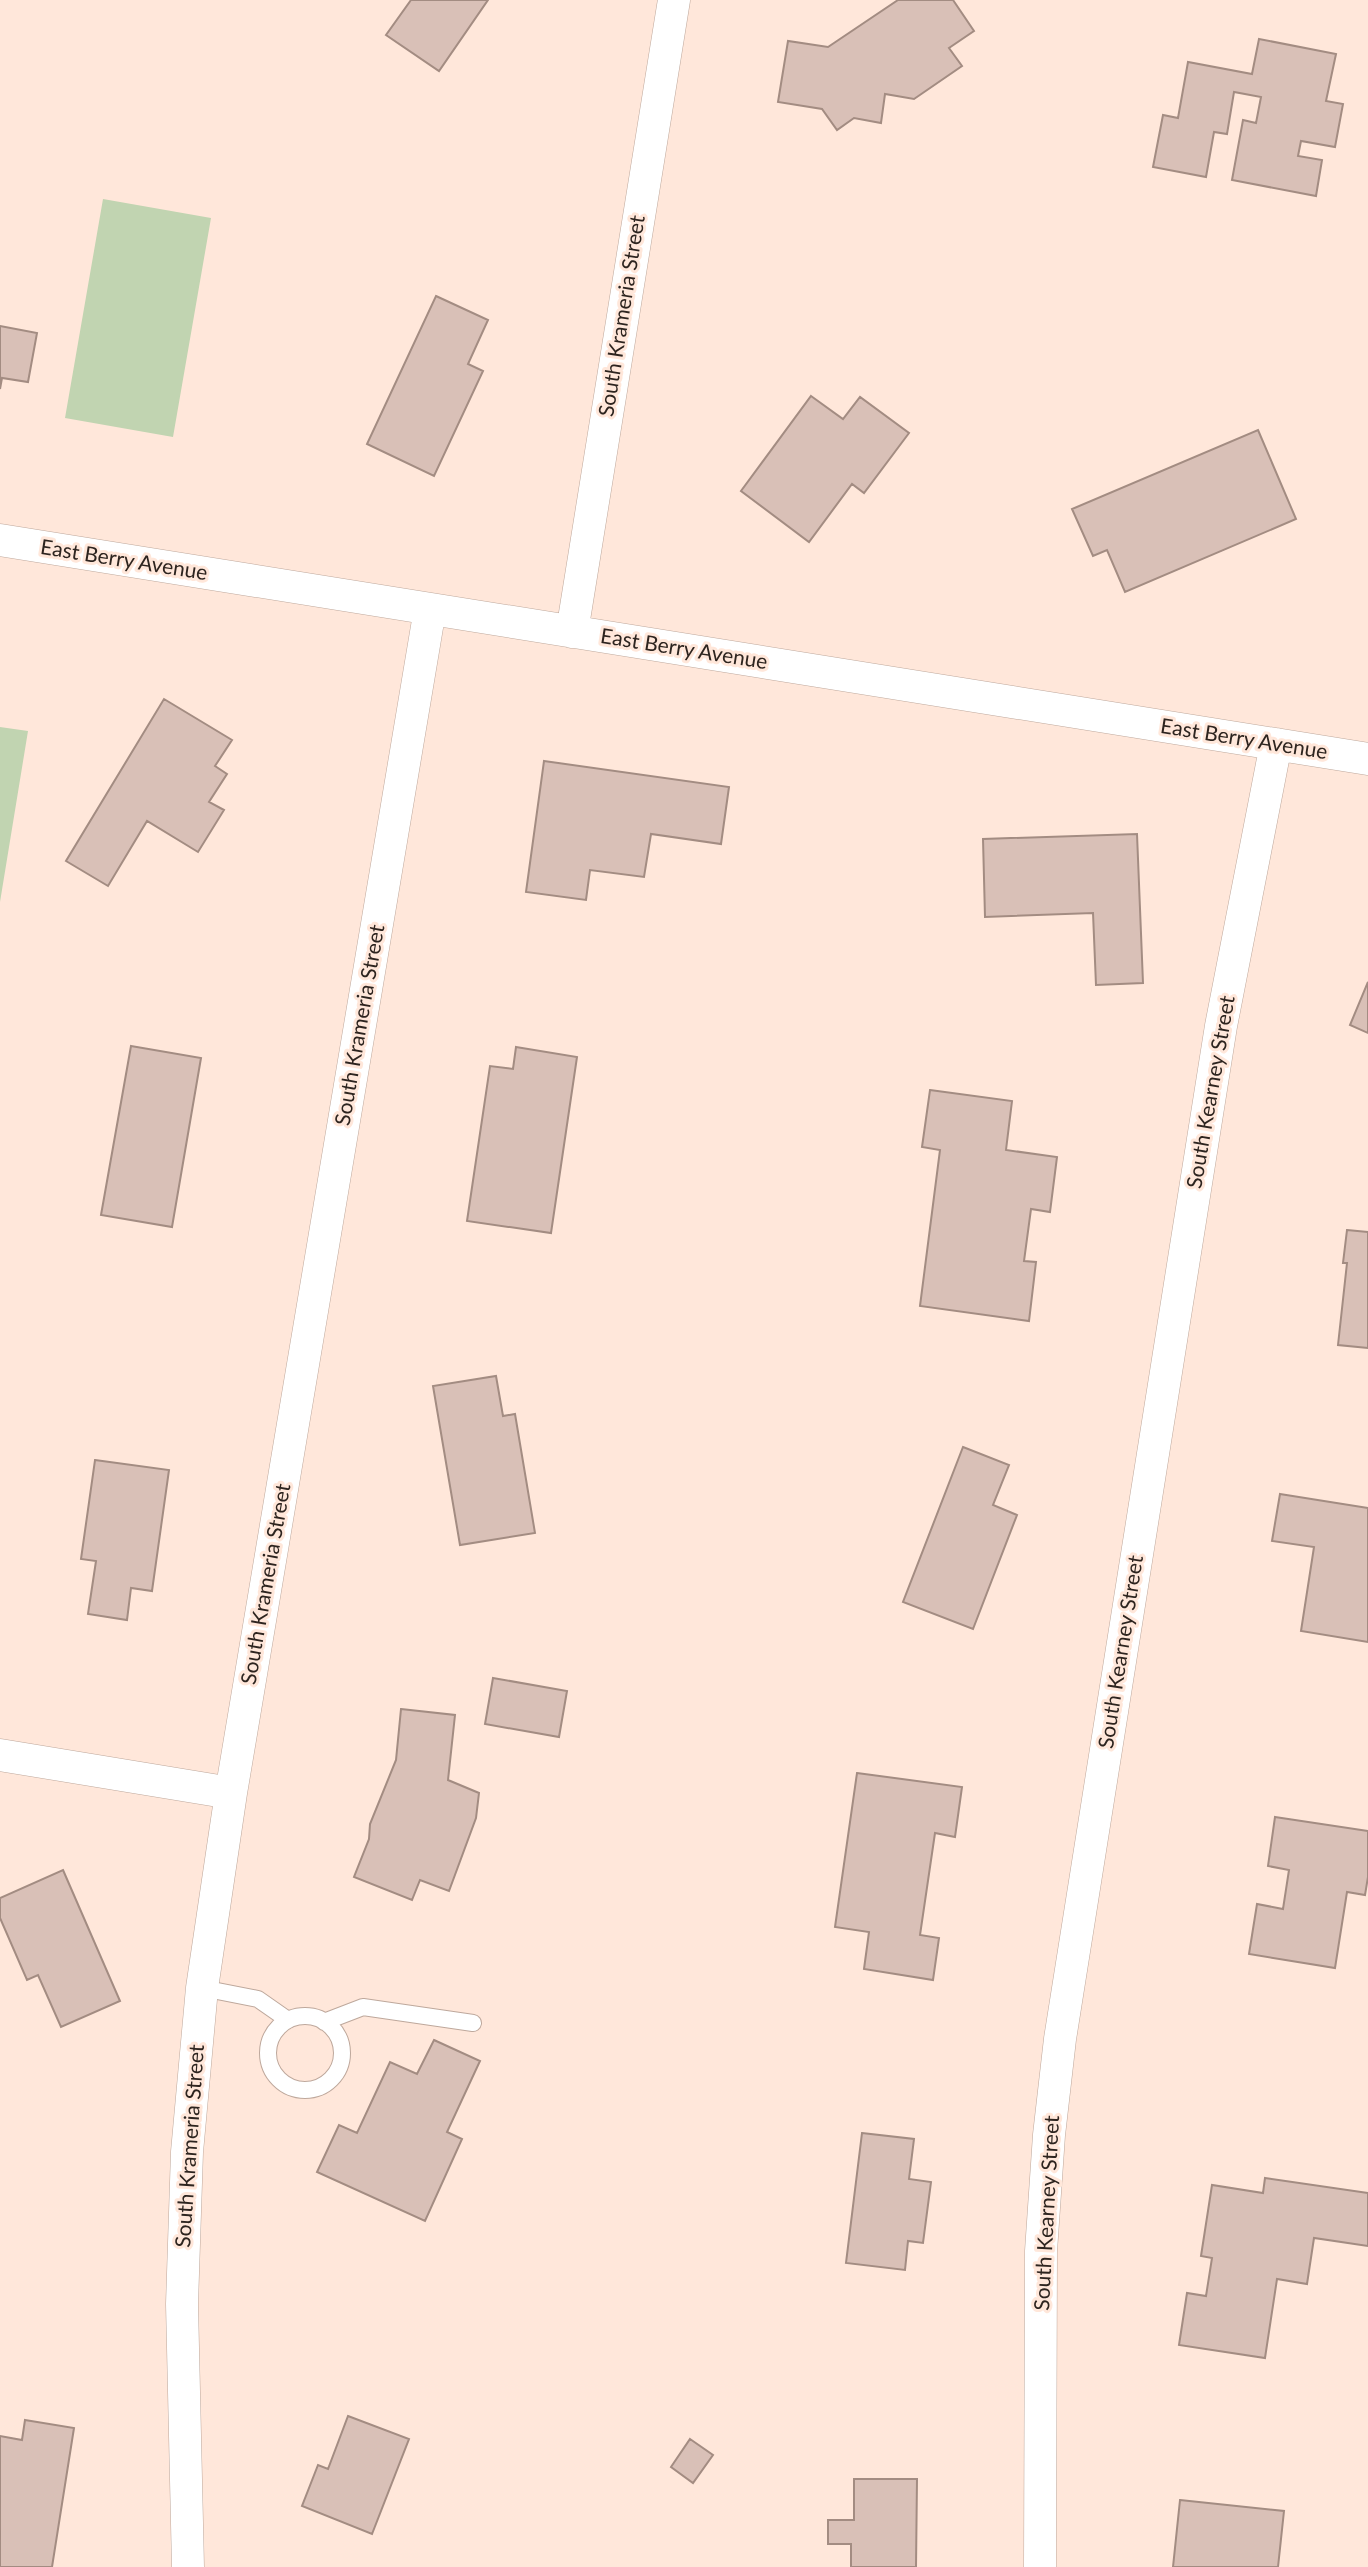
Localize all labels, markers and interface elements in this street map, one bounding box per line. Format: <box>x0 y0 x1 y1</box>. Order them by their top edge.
street label: South Krameria Street <box>592 213 649 418</box>
street label: East Berry Avenue <box>39 533 210 584</box>
street label: East Berry Avenue <box>599 622 770 673</box>
street label: East Berry Avenue <box>1159 712 1330 763</box>
street label: South Krameria Street <box>329 922 389 1127</box>
street label: South Kearney Street <box>1180 993 1239 1190</box>
street label: South Krameria Street <box>235 1481 295 1686</box>
street label: South Kearney Street <box>1092 1553 1147 1750</box>
street label: South Krameria Street <box>169 2043 208 2248</box>
street label: South Kearney Street <box>1028 2114 1063 2311</box>

